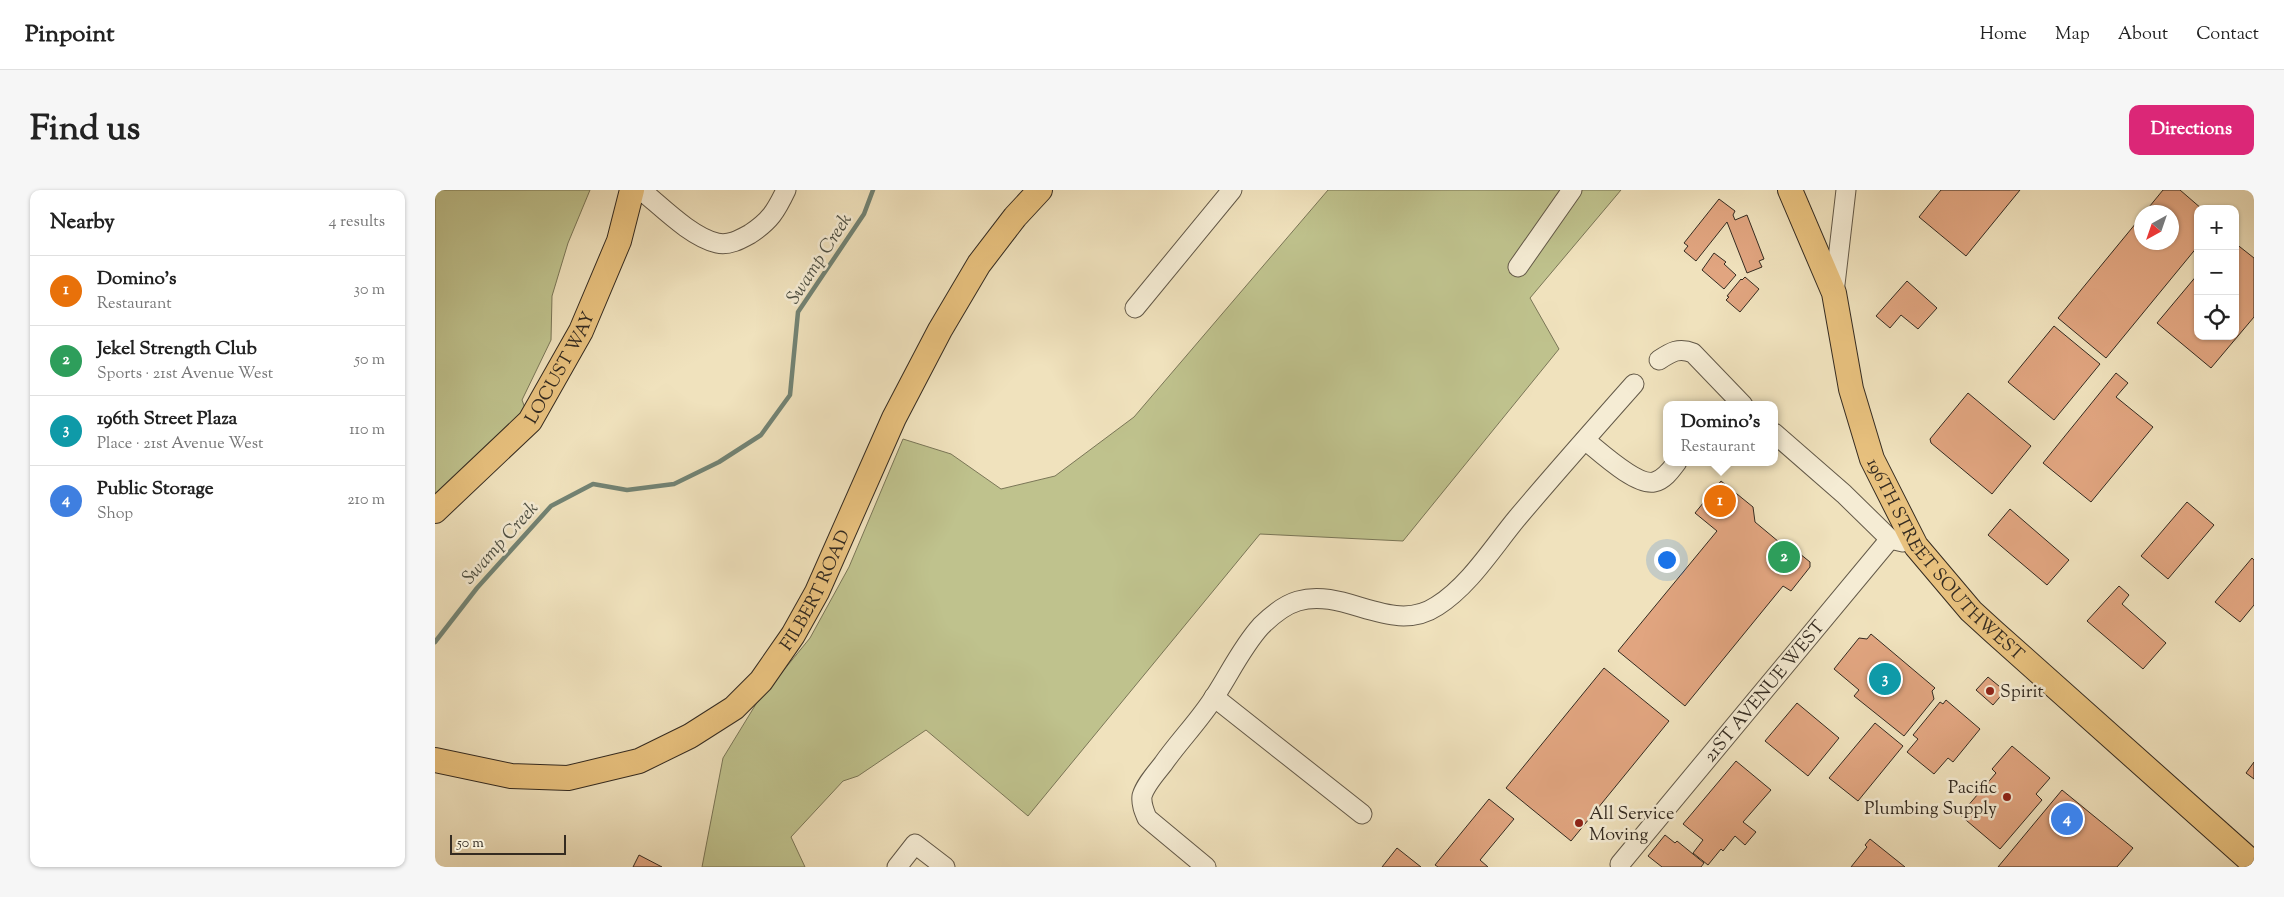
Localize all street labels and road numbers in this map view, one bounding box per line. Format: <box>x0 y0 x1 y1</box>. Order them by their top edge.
street label: LOCUST WAY <box>520 308 603 430</box>
street label: 196TH STREET SOUTHWEST <box>1859 454 2029 668</box>
street label: FILBERT ROAD <box>775 526 858 657</box>
street label: 21ST AVENUE WEST <box>1699 615 1832 769</box>

